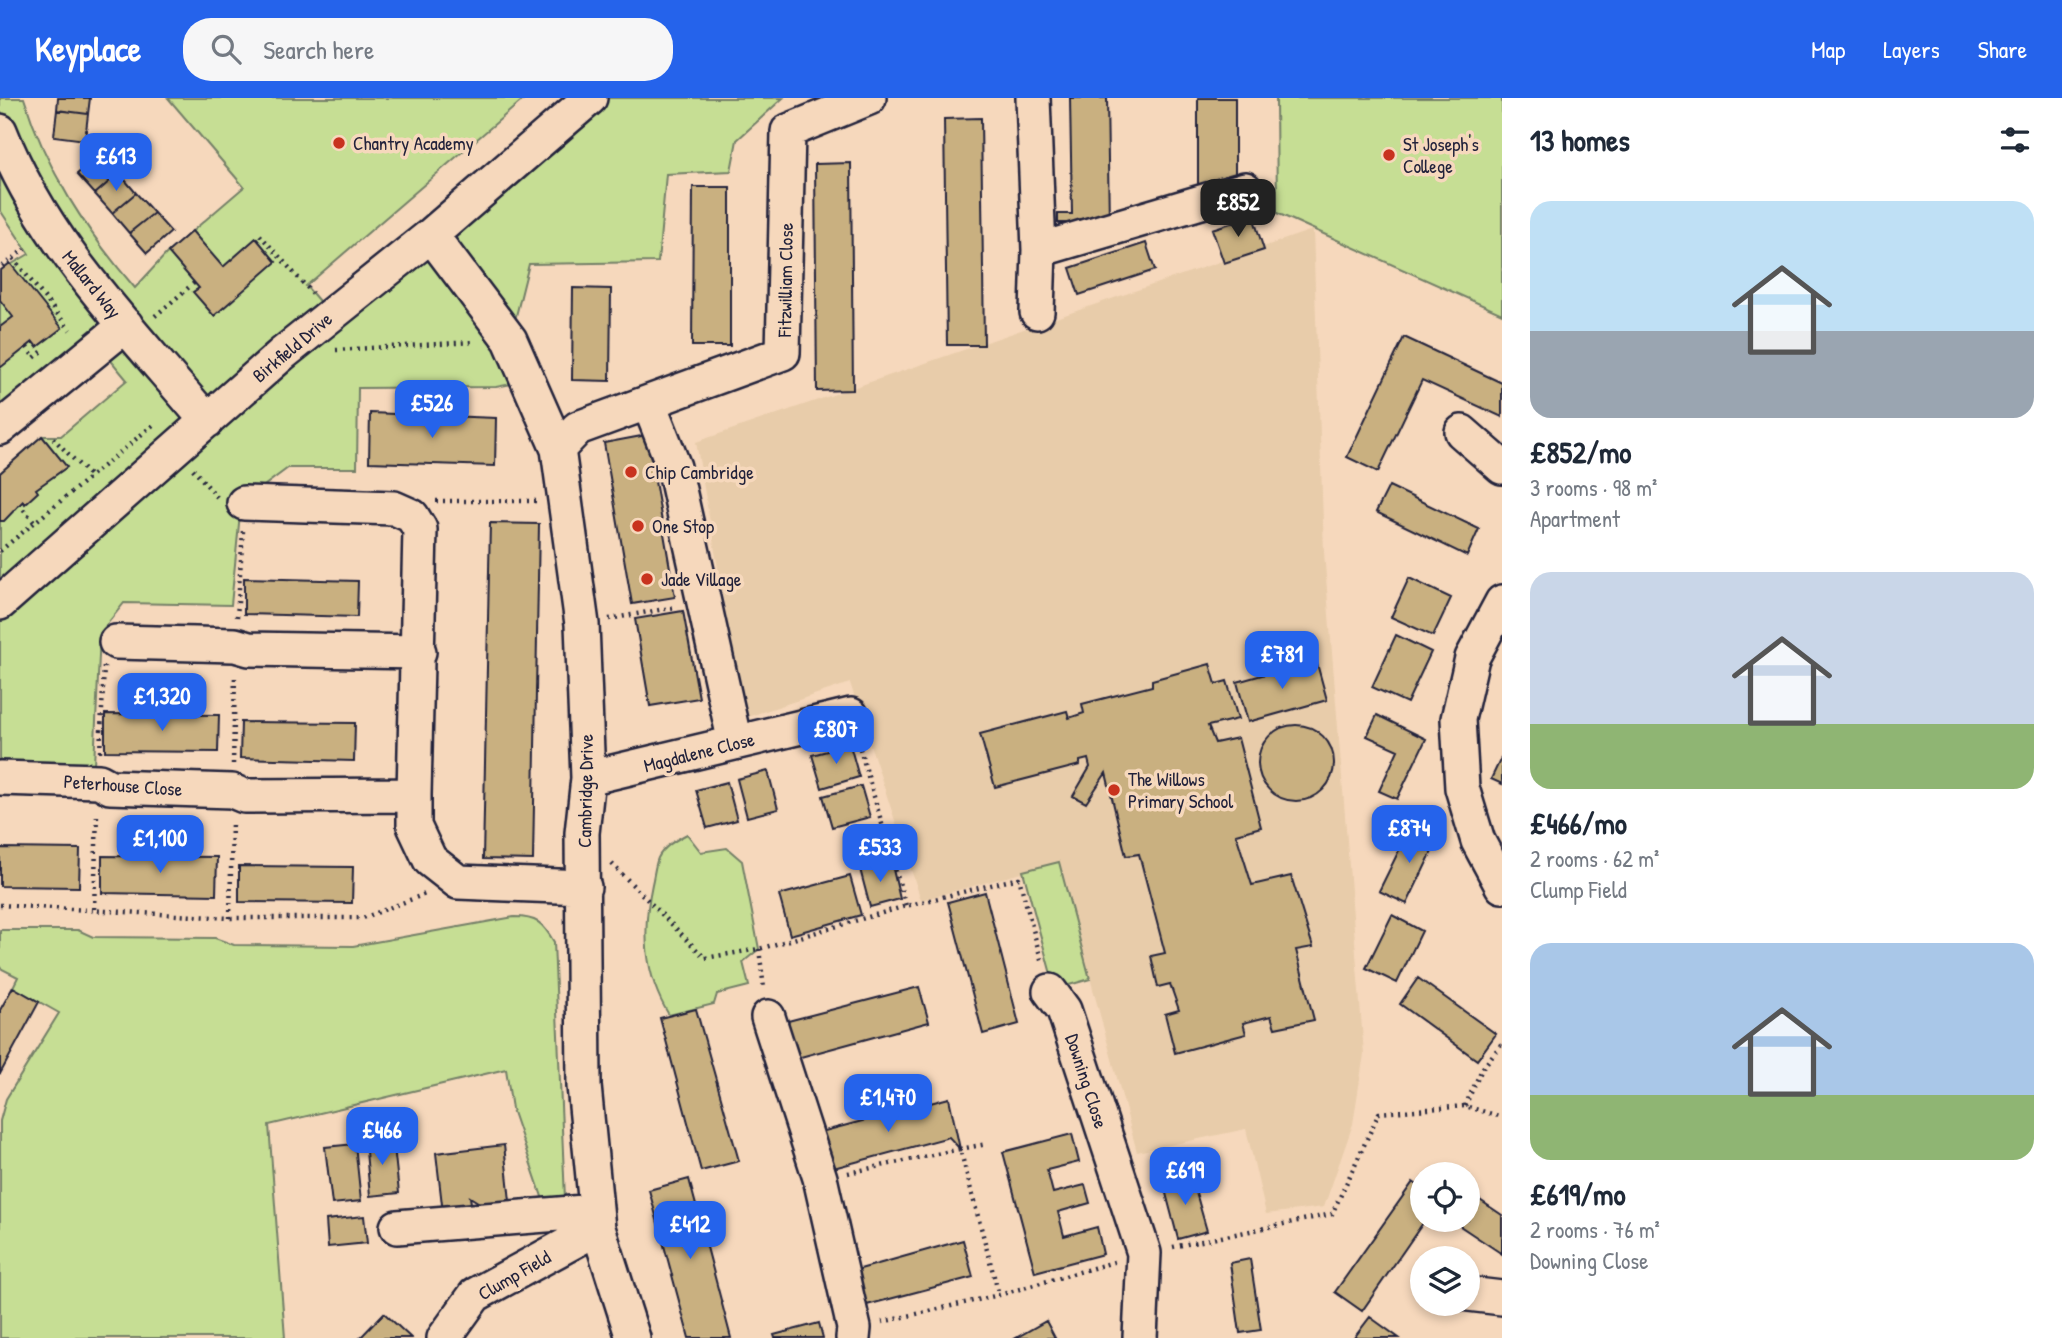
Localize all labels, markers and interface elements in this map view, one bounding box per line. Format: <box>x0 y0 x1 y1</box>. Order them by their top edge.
search box <box>183 18 673 81</box>
text: Keyplace <box>35 27 141 71</box>
icon: search <box>207 30 245 68</box>
text: Search here <box>263 32 374 67</box>
text: Map <box>1811 33 1845 65</box>
text: Layers <box>1883 33 1940 65</box>
text: Share <box>1978 33 2027 65</box>
text: 13 homes <box>1530 120 1630 160</box>
icon: filters <box>1996 121 2034 159</box>
place label: Chantry Academy <box>353 130 474 156</box>
place label: St Joseph's College <box>1403 131 1479 179</box>
pin: £613 <box>75 134 157 193</box>
marker: Chantry Academy <box>331 135 347 151</box>
text: £613 <box>96 140 136 171</box>
marker: St Joseph's College <box>1381 147 1397 163</box>
pin: £852 <box>1197 180 1279 239</box>
text: £852 <box>1216 186 1260 217</box>
street label: Fitzwilliam Close <box>771 222 799 338</box>
street label: Mallard Way <box>57 244 127 324</box>
icon: home <box>1719 247 1845 373</box>
street label: Birkfield Drive <box>247 306 338 388</box>
pin: £526 <box>391 380 473 440</box>
text: £526 <box>411 387 453 418</box>
text: £852/mo <box>1530 432 1631 472</box>
place label: Chip Cambridge <box>645 459 754 485</box>
marker: Chip Cambridge <box>623 464 639 480</box>
text: 3 rooms · 98 m² <box>1530 472 1657 503</box>
text: Apartment <box>1530 503 1620 534</box>
place label: One Stop <box>652 513 714 539</box>
marker: One Stop <box>630 518 646 534</box>
place label: Jade Village <box>661 566 742 592</box>
marker: Jade Village <box>639 571 655 587</box>
icon: home <box>1719 618 1845 744</box>
pin: £781 <box>1241 632 1323 691</box>
text: £781 <box>1261 638 1303 669</box>
pin: £1,320 <box>105 674 219 733</box>
text: £1,320 <box>133 680 191 711</box>
pin: £807 <box>795 706 877 766</box>
text: £807 <box>814 713 858 744</box>
street label: Magdalene Close <box>641 726 757 778</box>
street label: Cambridge Drive <box>571 733 599 848</box>
place label: The Willows Primary School <box>1128 766 1234 814</box>
street label: Peterhouse Close <box>63 768 183 802</box>
marker: The Willows Primary School <box>1106 782 1122 798</box>
text: £466/mo <box>1530 803 1627 843</box>
pin: £874 <box>1368 806 1450 865</box>
text: £874 <box>1388 812 1430 843</box>
pin: £1,100 <box>103 816 217 875</box>
text: £1,100 <box>133 822 187 853</box>
pin: £533 <box>839 824 921 884</box>
text: £533 <box>859 831 902 862</box>
text: 2 rooms · 62 m² <box>1530 843 1659 874</box>
text: Clump Field <box>1530 874 1627 905</box>
icon: home <box>1719 989 1845 1115</box>
street label: Downing Close <box>1060 1030 1115 1132</box>
pin: £1,470 <box>831 1074 945 1134</box>
text: £1,470 <box>860 1081 916 1112</box>
pin: £466 <box>341 1108 423 1167</box>
text: £466 <box>362 1114 402 1145</box>
pin: £619 <box>1144 1148 1226 1207</box>
text: £619 <box>1166 1154 1204 1185</box>
map controls <box>1410 1162 1480 1316</box>
button: locate <box>1410 1162 1480 1232</box>
text: £619/mo <box>1530 1174 1626 1214</box>
pin: £412 <box>649 1202 731 1261</box>
text: £412 <box>670 1208 710 1239</box>
text: 2 rooms · 76 m² <box>1530 1214 1660 1245</box>
street label: Clump Field <box>473 1243 556 1306</box>
text: Downing Close <box>1530 1245 1648 1276</box>
button: layers <box>1410 1246 1480 1316</box>

